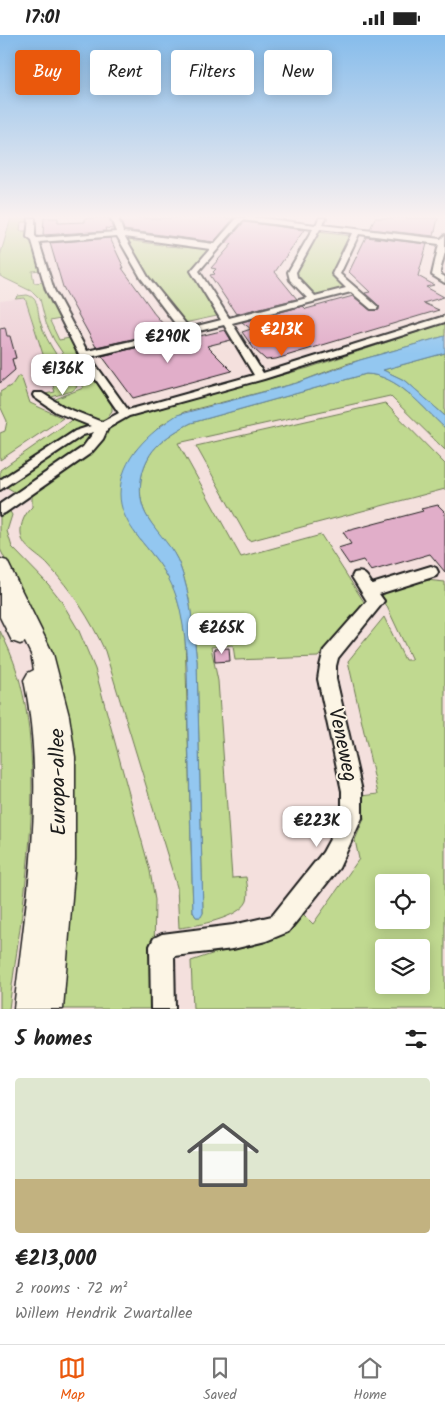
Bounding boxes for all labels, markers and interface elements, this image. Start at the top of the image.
text: 17:01 [25,3,60,33]
chip: Buy [15,50,80,95]
chip: Rent [90,50,161,95]
chip: Filters [171,50,254,95]
chip: New [264,50,332,95]
pin: €213K [247,315,317,357]
text: €213K [261,318,303,343]
pin: €290K [133,321,203,364]
text: €290K [145,325,191,350]
pin: €136K [28,353,98,396]
text: €136K [42,357,84,382]
pin: €265K [187,613,257,655]
text: €265K [199,616,245,641]
street label: Veneweg [318,705,366,785]
street label: Europa-allee [42,727,76,836]
pin: €223K [282,805,352,848]
text: €223K [293,809,341,834]
map controls [375,874,430,994]
button: locate [375,874,430,929]
button: layers [375,939,430,994]
text: 5 homes [15,1023,92,1056]
icon: filters [402,1025,430,1053]
icon: home [178,1110,268,1200]
text: €213,000 [15,1243,96,1276]
text: 2 rooms · 72 m² [15,1276,127,1301]
text: Willem Hendrik Zwartallee [15,1301,192,1326]
tab: Map [58,1354,86,1406]
tab: Saved [203,1354,237,1406]
tab: Home [353,1354,387,1406]

